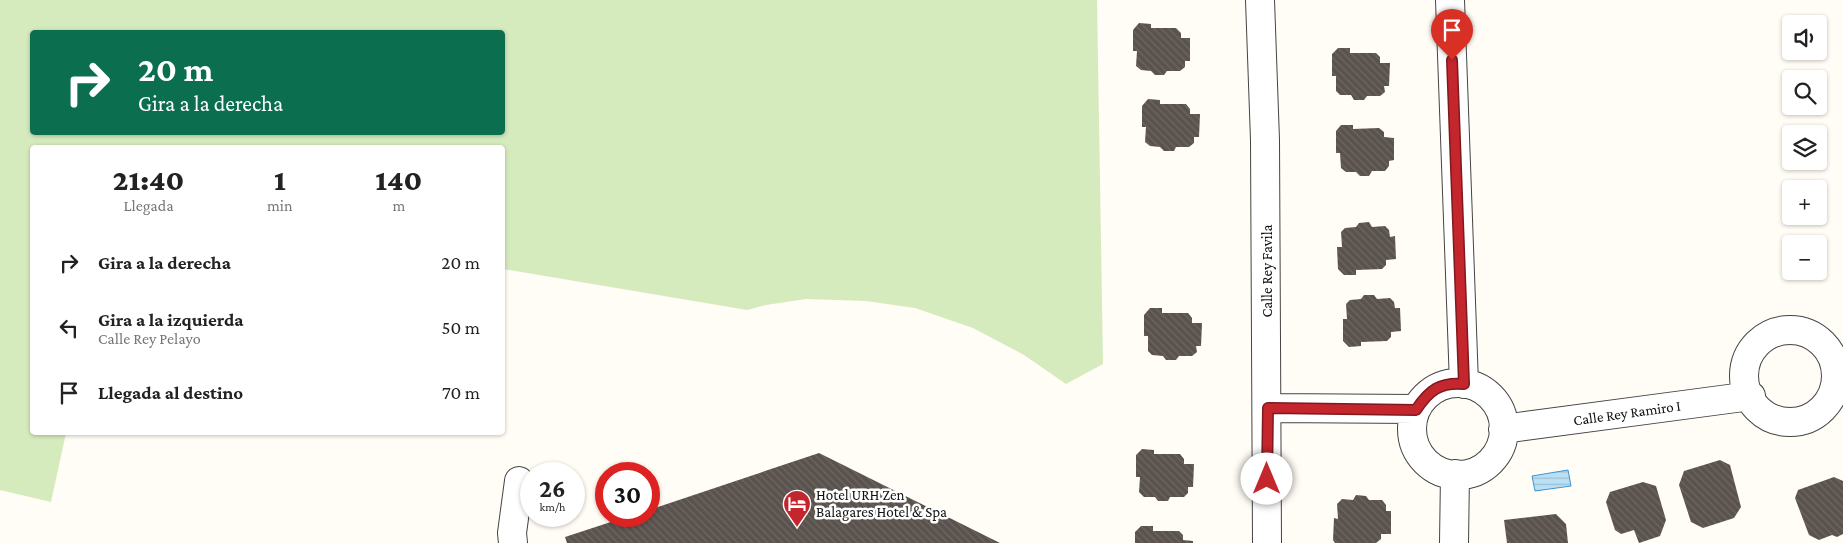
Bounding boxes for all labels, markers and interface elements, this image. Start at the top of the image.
pin [1431,9,1473,60]
map controls [1782,15,1827,280]
button: sound [1782,15,1827,60]
icon: arrive [1438,16,1466,44]
icon: right [55,50,120,115]
text: 20 m [138,50,213,89]
button: search [1782,70,1827,115]
text: Gira a la derecha [138,91,283,116]
button: layers [1782,125,1827,170]
text: 21:40 [113,163,184,196]
text: 1 [274,163,286,196]
text: 140 [375,163,422,196]
button: + [1782,180,1827,225]
text: Llegada [123,197,174,214]
text: min [267,197,293,214]
text: m [392,197,405,214]
street label: Calle Rey Favila [1259,224,1276,318]
button: − [1782,235,1827,280]
icon: right [55,249,83,277]
text: Gira a la derecha [98,252,231,273]
text: 20 m [441,252,480,273]
text: Gira a la izquierda [98,309,244,330]
icon: left [55,314,83,342]
text: 50 m [441,317,480,338]
text: Calle Rey Pelayo [98,330,201,347]
icon: arrive [55,379,83,407]
text: Llegada al destino [98,382,243,403]
text: 70 m [442,382,480,403]
street label: Calle Rey Ramiro I [1572,398,1682,429]
position arrow [1240,452,1292,504]
speed limit sign: 30 [595,462,660,527]
text: 26 [539,475,566,502]
place label: Hotel URH Zen Balagares Hotel & Spa [816,487,947,521]
hotel icon: Hotel URH Zen Balagares Hotel & Spa [782,489,812,528]
text: km/h [540,500,565,514]

